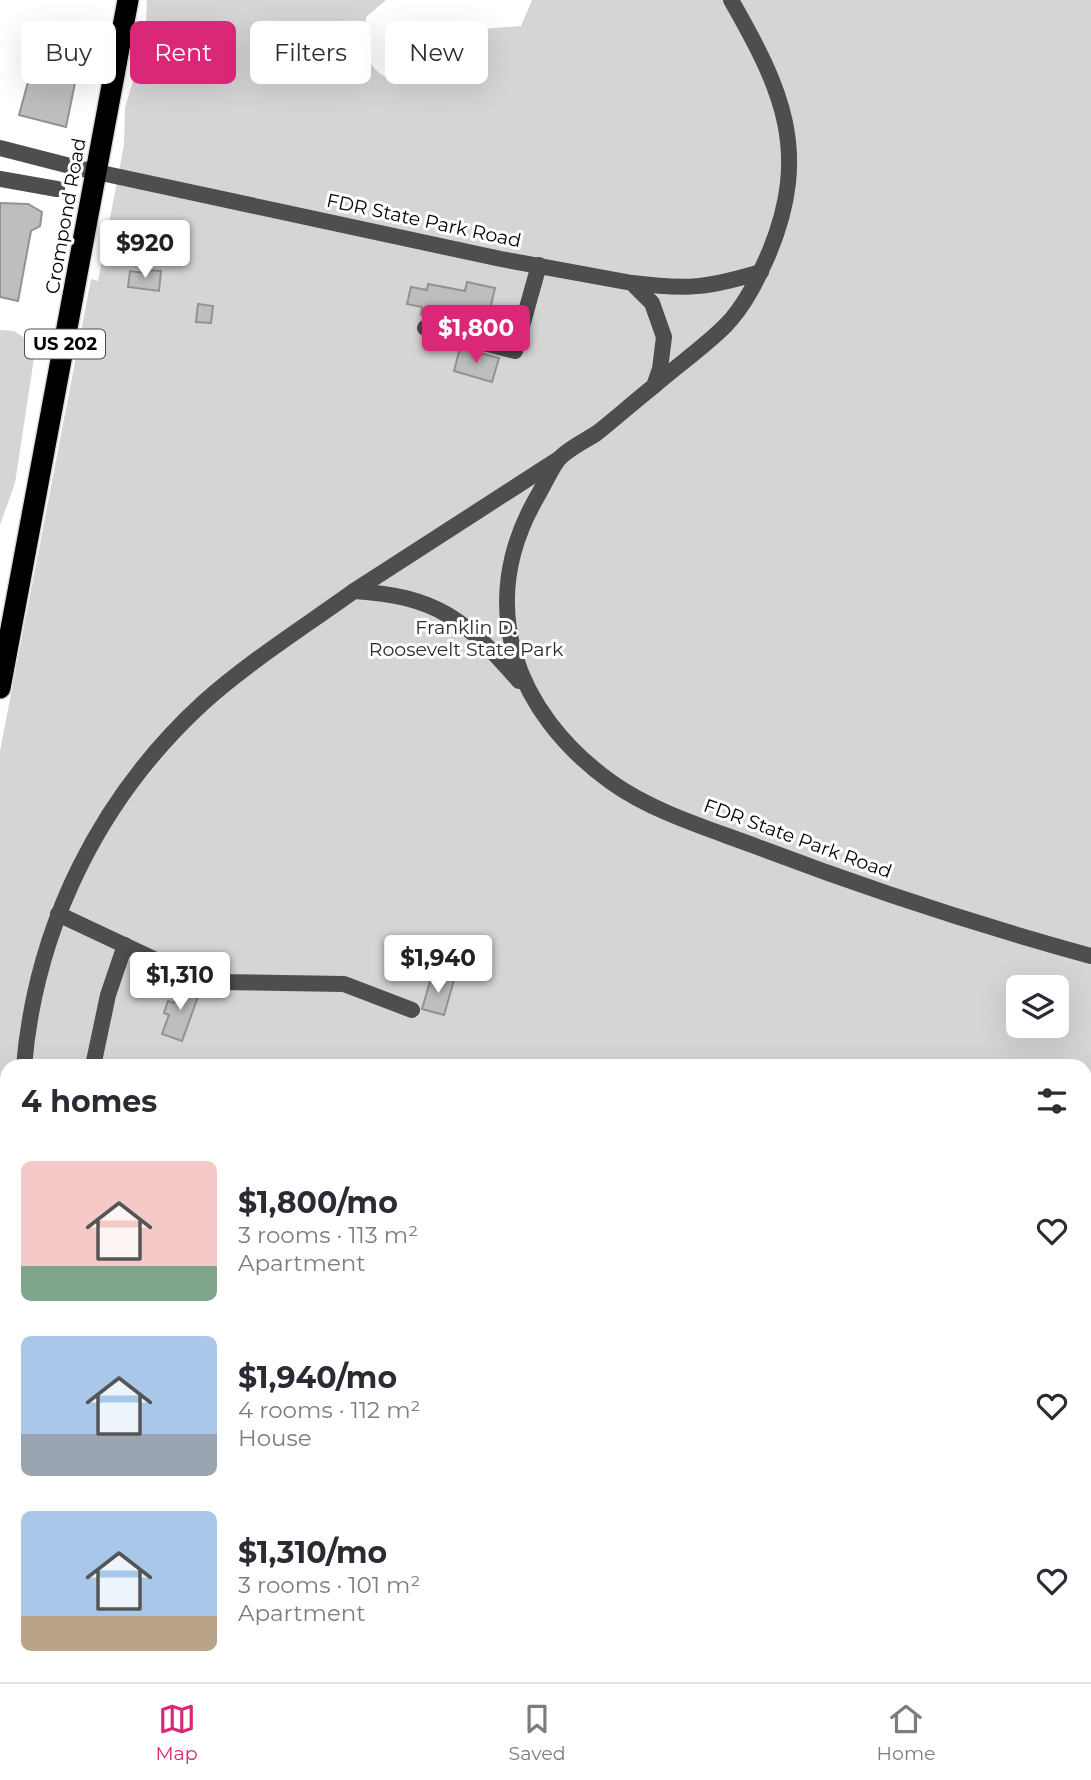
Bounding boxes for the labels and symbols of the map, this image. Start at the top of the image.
street label: Crompond Road [40,136,91,296]
street label: FDR State Park Road [324,189,523,252]
pin: $920 [104,220,186,280]
pin: $1,800 [419,306,533,365]
road number: US 202 [25,330,105,358]
park label: Franklin D. Roosevelt State Park [369,616,564,661]
street label: FDR State Park Road [701,794,895,883]
pin: $1,940 [381,936,495,995]
pin: $1,310 [123,953,237,1012]

